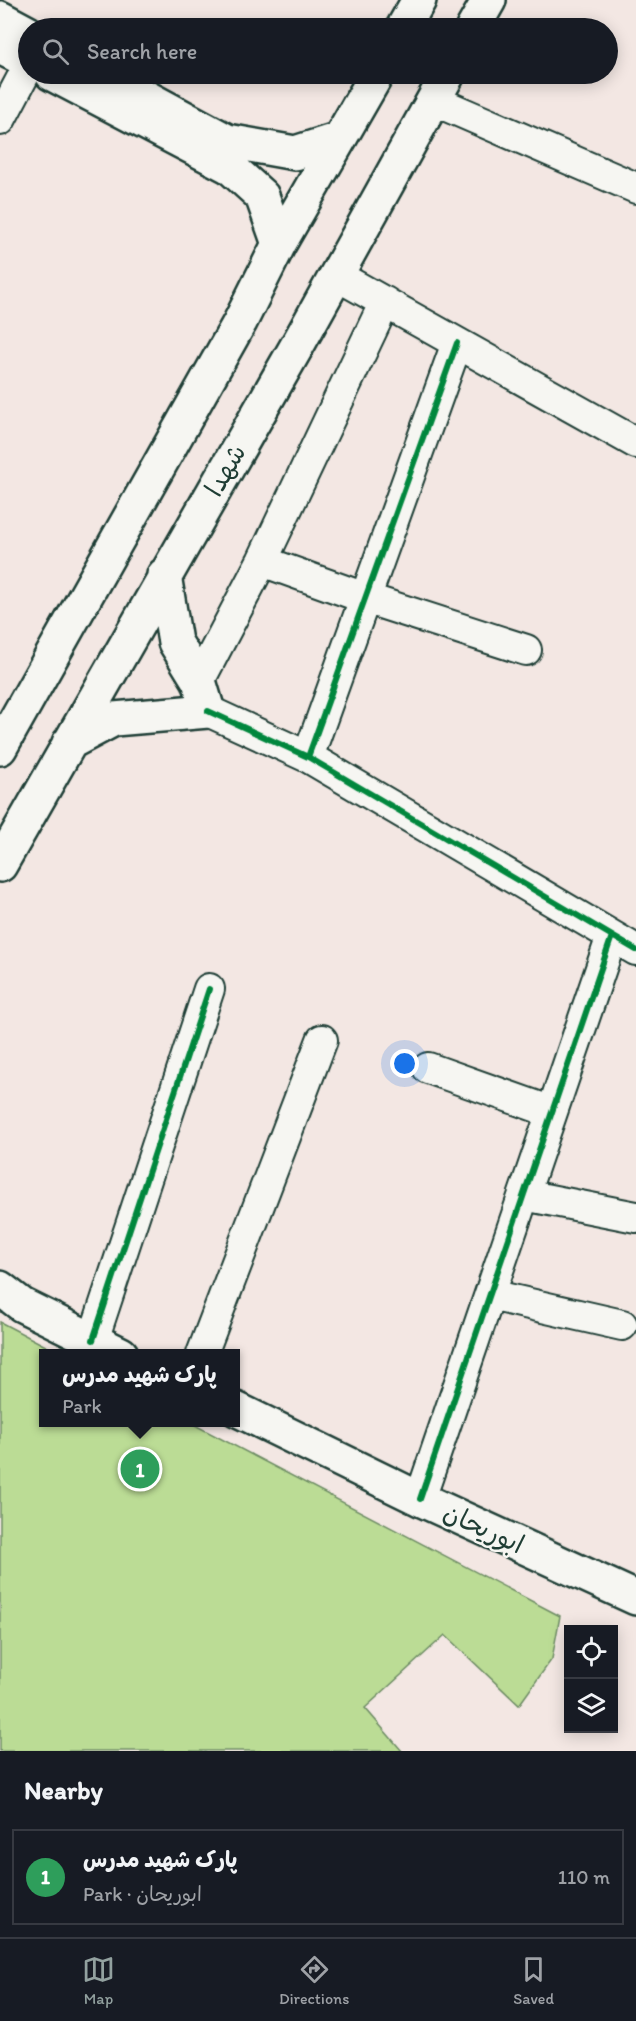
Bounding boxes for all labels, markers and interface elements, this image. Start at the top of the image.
search box [18,18,618,84]
icon: search [39,35,72,68]
text: Search here [87,38,197,65]
street label: شهدا [197,438,253,502]
your location [390,1049,419,1078]
popup [39,1349,240,1427]
text: پارک شهید مدرس [62,1361,217,1388]
text: Park [62,1394,102,1418]
pin: 1 [120,1446,160,1492]
street label: ابوریحان [439,1495,529,1561]
map controls [564,1625,618,1733]
button: locate [564,1625,618,1679]
button: layers [564,1679,618,1733]
text: Nearby [24,1774,103,1806]
text: پارک شهید مدرس [83,1846,237,1873]
text: 1 [41,1865,50,1889]
text: 110 m [558,1865,610,1889]
text: Park · ابوریحان [83,1882,202,1906]
tab: Map [82,1953,115,2008]
tab: Directions [279,1953,349,2008]
tab: Saved [513,1953,554,2008]

